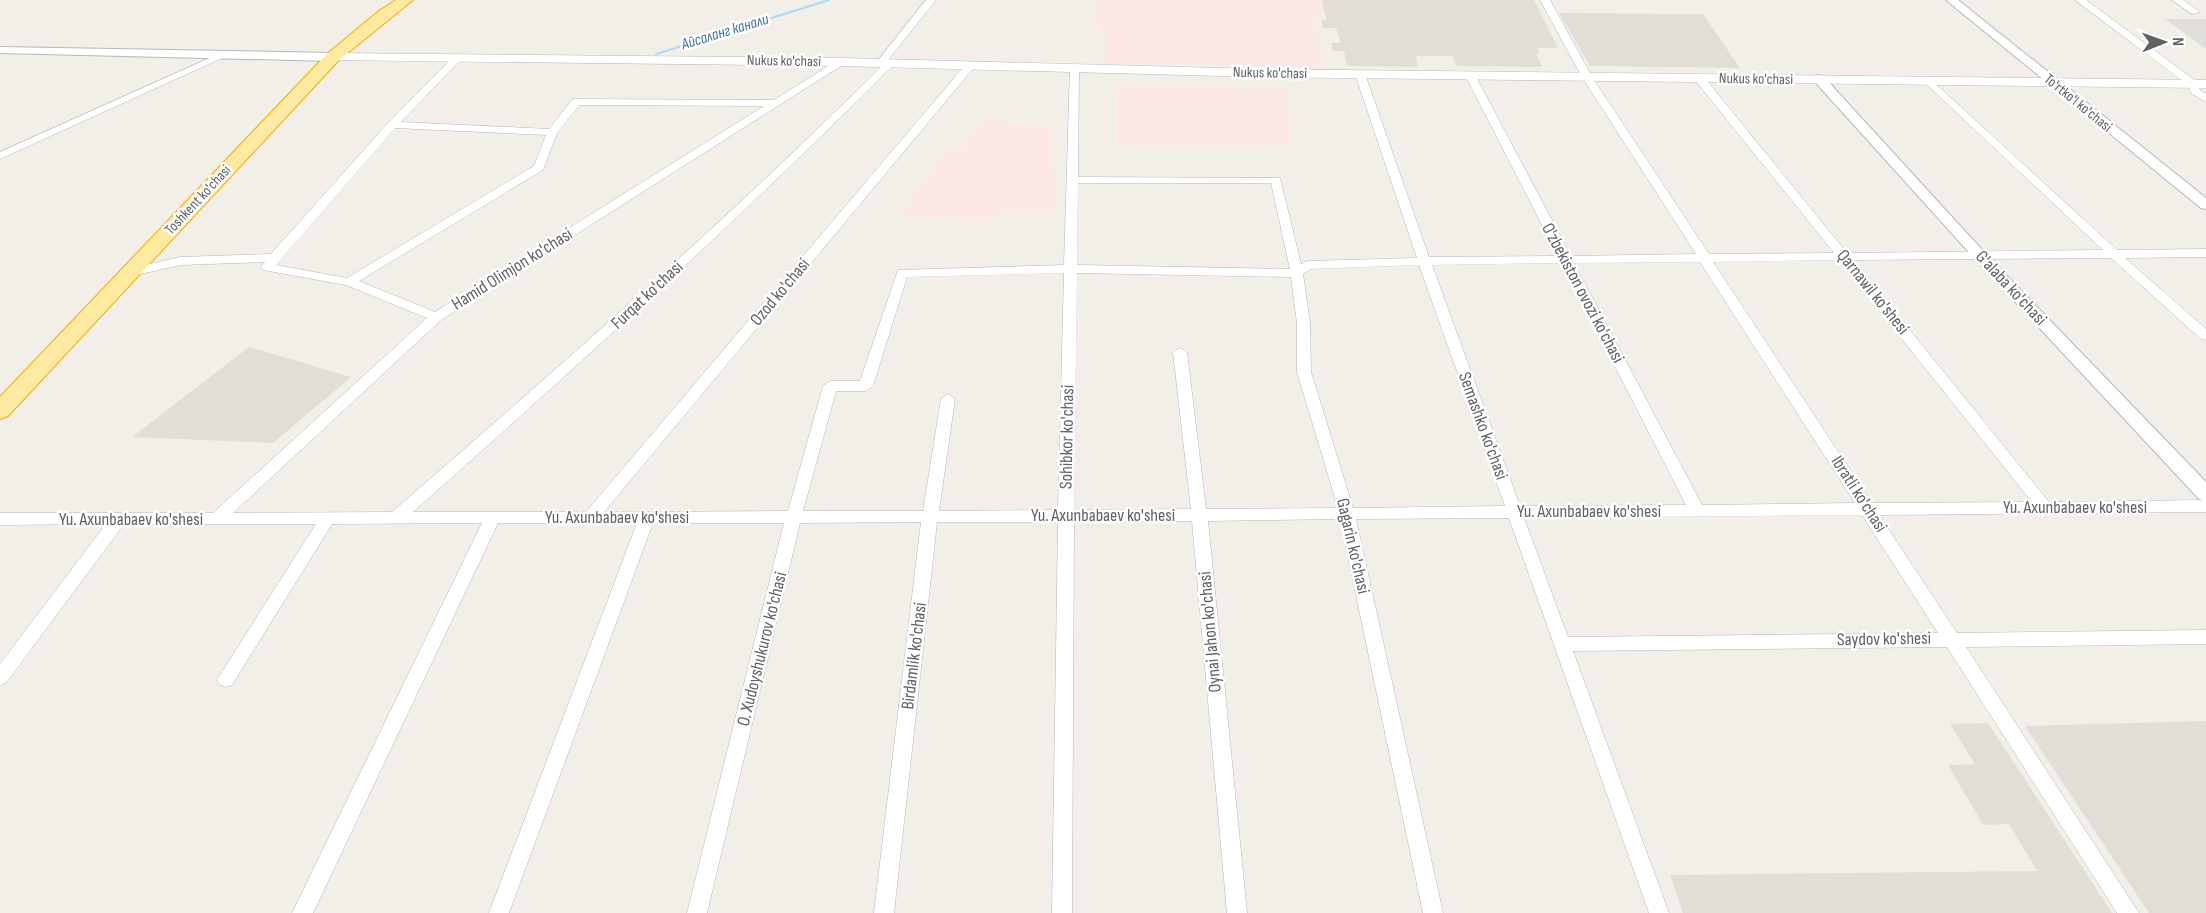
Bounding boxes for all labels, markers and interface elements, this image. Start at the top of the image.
water label: Айсаланг канали [678,10,771,55]
north arrow [2134,12,2194,72]
text: N [2168,37,2187,46]
street label: Nukus ko'chasi [747,51,821,71]
street label: Nukus ko'chasi [1233,63,1307,83]
street label: Nukus ko'chasi [1719,69,1793,89]
street label: To'rtko'l ko'chasi [2040,70,2116,136]
street label: Toshkent ko'chasi [161,161,235,239]
street label: O'zbekiston ovozi ko'chasi [1537,219,1629,367]
street label: Hamid Olimjon ko'chasi [448,223,576,315]
street label: Qarnawil ko'shesi [1832,245,1914,339]
street label: G'alaba ko'chasi [1971,246,2051,330]
street label: Ozod ko'chasi [746,254,814,330]
street label: Furqat ko'chasi [607,256,687,334]
street label: Semashko ko'chasi [1454,369,1512,483]
street label: Sohibkor ko'chasi [1056,385,1078,489]
street label: Ibratli ko'chasi [1827,452,1891,536]
street label: Gagarin ko'chasi [1332,496,1374,596]
street label: Yu. Axunbabaev ko'shesi [2003,497,2147,518]
street label: Yu. Axunbabaev ko'shesi [1517,501,1661,522]
street label: Yu. Axunbabaev ko'shesi [1031,505,1175,526]
street label: Yu. Axunbabaev ko'shesi [545,507,689,528]
street label: Yu. Axunbabaev ko'shesi [59,509,203,530]
street label: O. Xudoyshukurov ko'chasi [733,570,791,728]
street label: Oynai Jahon ko'chasi [1194,571,1226,693]
street label: Birdamlik ko'chasi [897,601,931,711]
street label: Saydov ko'shesi [1837,628,1931,650]

